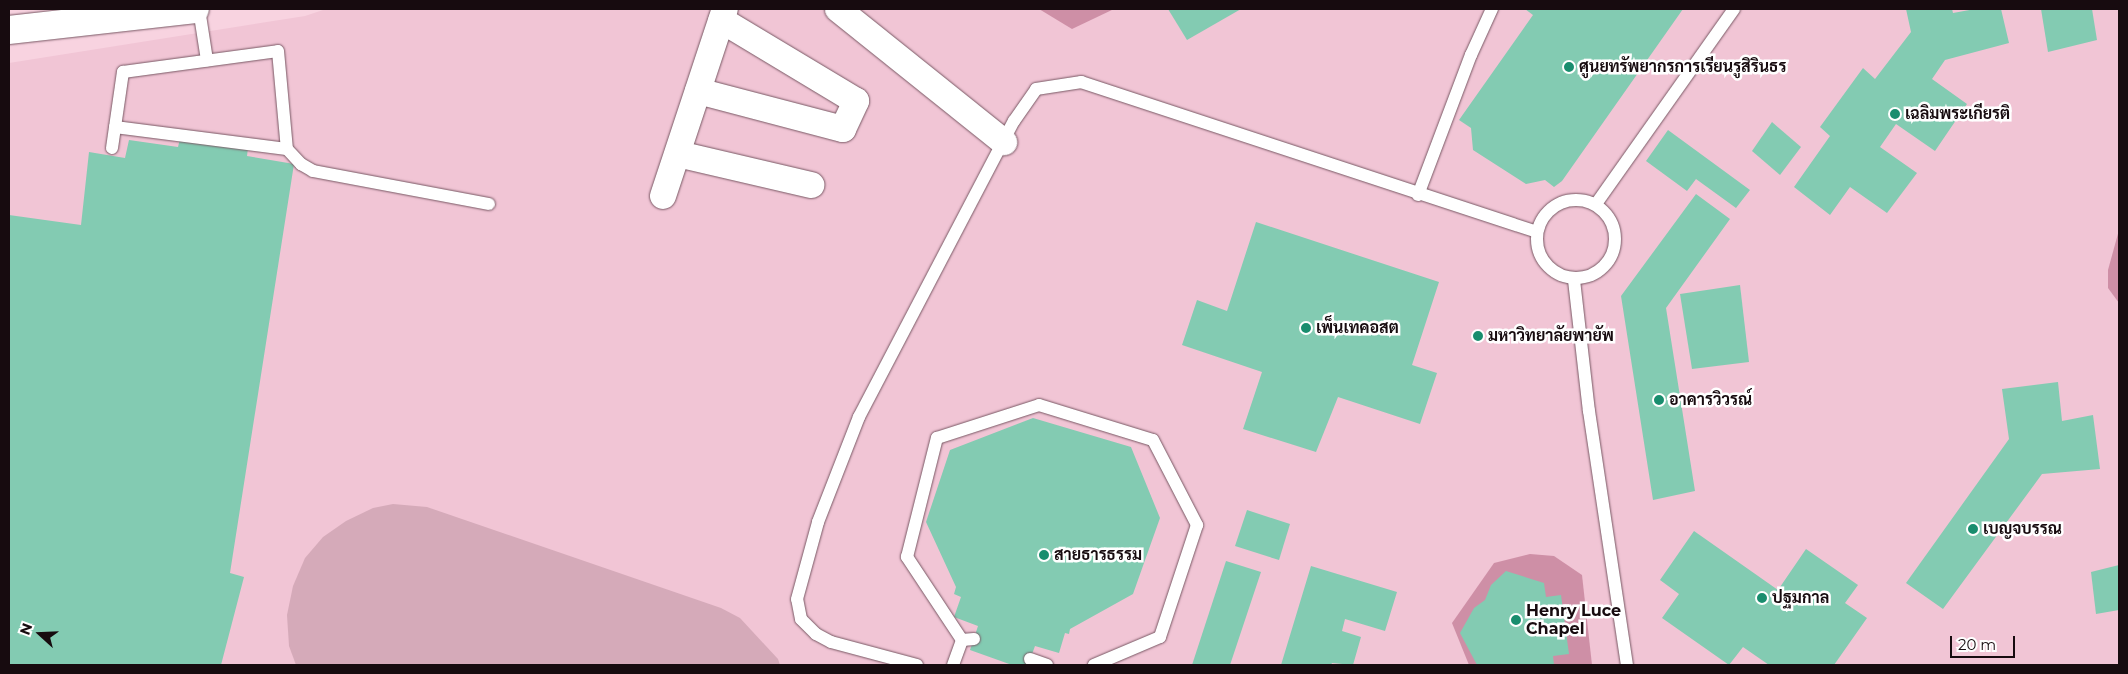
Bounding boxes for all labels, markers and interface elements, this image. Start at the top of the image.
place label: ศูนยทรัพยากรการเรียนรูสิรินธร [1579,57,1786,77]
marker: ศูนยทรัพยากรการเรียนรูสิรินธร [1563,61,1575,73]
place label: เฉลิมพระเกียรติ [1905,104,2010,124]
marker: เฉลิมพระเกียรติ [1889,108,1901,120]
place label: เพ็นเทคอสต [1316,318,1399,338]
marker: เพ็นเทคอสต [1300,322,1312,334]
place label: มหาวิทยาลัยพายัพ [1488,326,1614,346]
marker: มหาวิทยาลัยพายัพ [1472,330,1484,342]
place label: อาคารวิวรณ์ [1669,390,1752,410]
marker: อาคารวิวรณ์ [1653,394,1665,406]
place label: เบญจบรรณ [1983,519,2062,539]
marker: เบญจบรรณ [1967,523,1979,535]
place label: สายธารธรรม [1054,545,1142,565]
marker: สายธารธรรม [1038,549,1050,561]
place label: ปฐมกาล [1772,588,1829,608]
marker: ปฐมกาล [1756,592,1768,604]
place label: Henry Luce Chapel [1526,601,1621,639]
north arrow [15,609,65,659]
marker: Henry Luce Chapel [1510,614,1522,626]
text: N [16,620,36,637]
scale bar [1953,626,2018,658]
text: 20 m [1958,635,1996,654]

